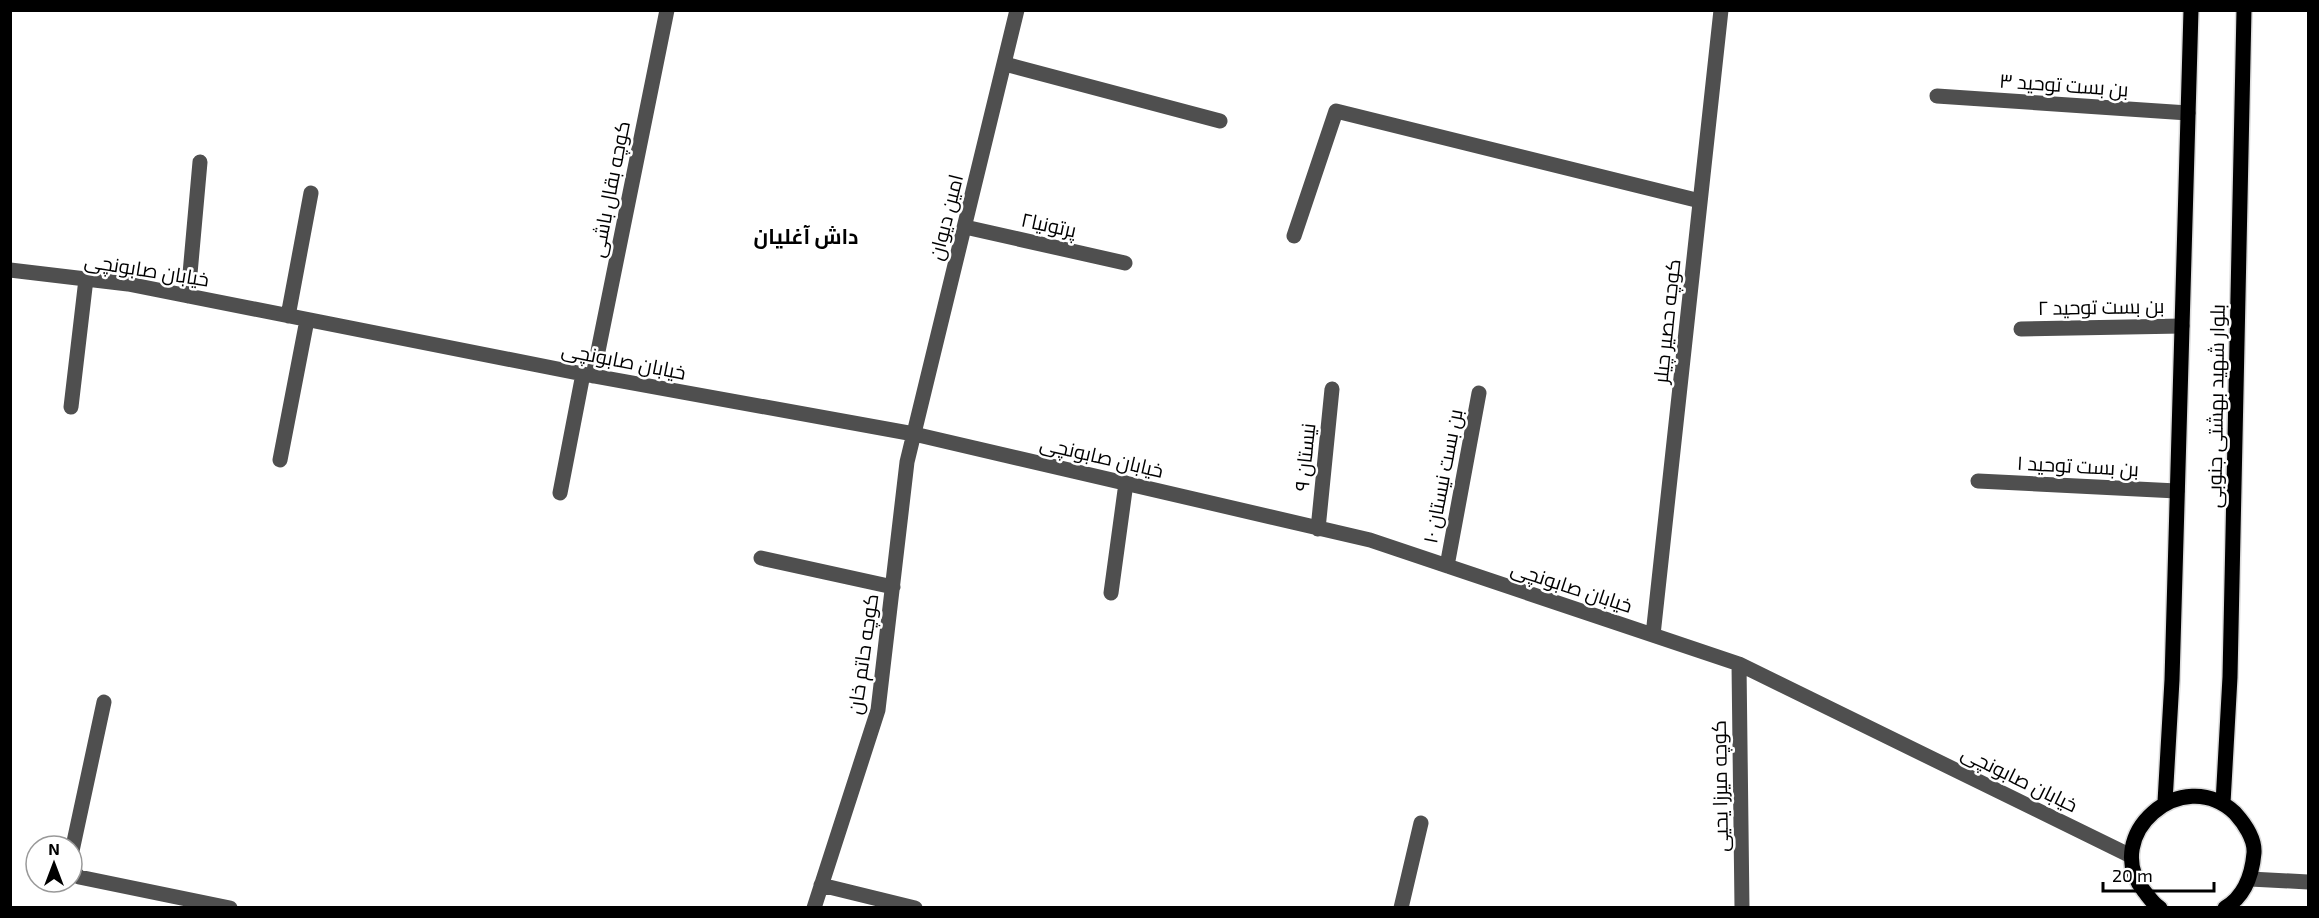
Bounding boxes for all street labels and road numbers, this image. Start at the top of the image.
street label: ۳ بن بست توحید [1998,68,2130,102]
street label: کوچه بقال باشی [584,119,636,260]
street label: امین دیوان [923,171,969,263]
street label: پرتونیا۲ [1019,206,1079,244]
street label: خیابان صابونچی [82,247,211,293]
street label: کوچه حصیر چیلر [1647,258,1686,386]
street label: ۲ بن بست توحید [2037,293,2165,321]
street label: بلوار شهید بهشتی جنوبی [2201,304,2231,508]
street label: خیابان صابونچی [559,336,688,386]
street label: بن بست نیستان ۱۰ [1417,407,1469,546]
street label: نیستان ۹ [1288,422,1321,492]
street label: خیابان صابونچی [1037,430,1166,484]
street label: بن بست توحید ۱ [2016,450,2140,482]
street label: خیابان صابونچی [1508,555,1636,619]
street label: کوچه حاتم خان [842,592,885,716]
street label: کوچه میرزا یحیی [1706,720,1734,852]
street label: خیابان صابونچی [1957,740,2082,818]

